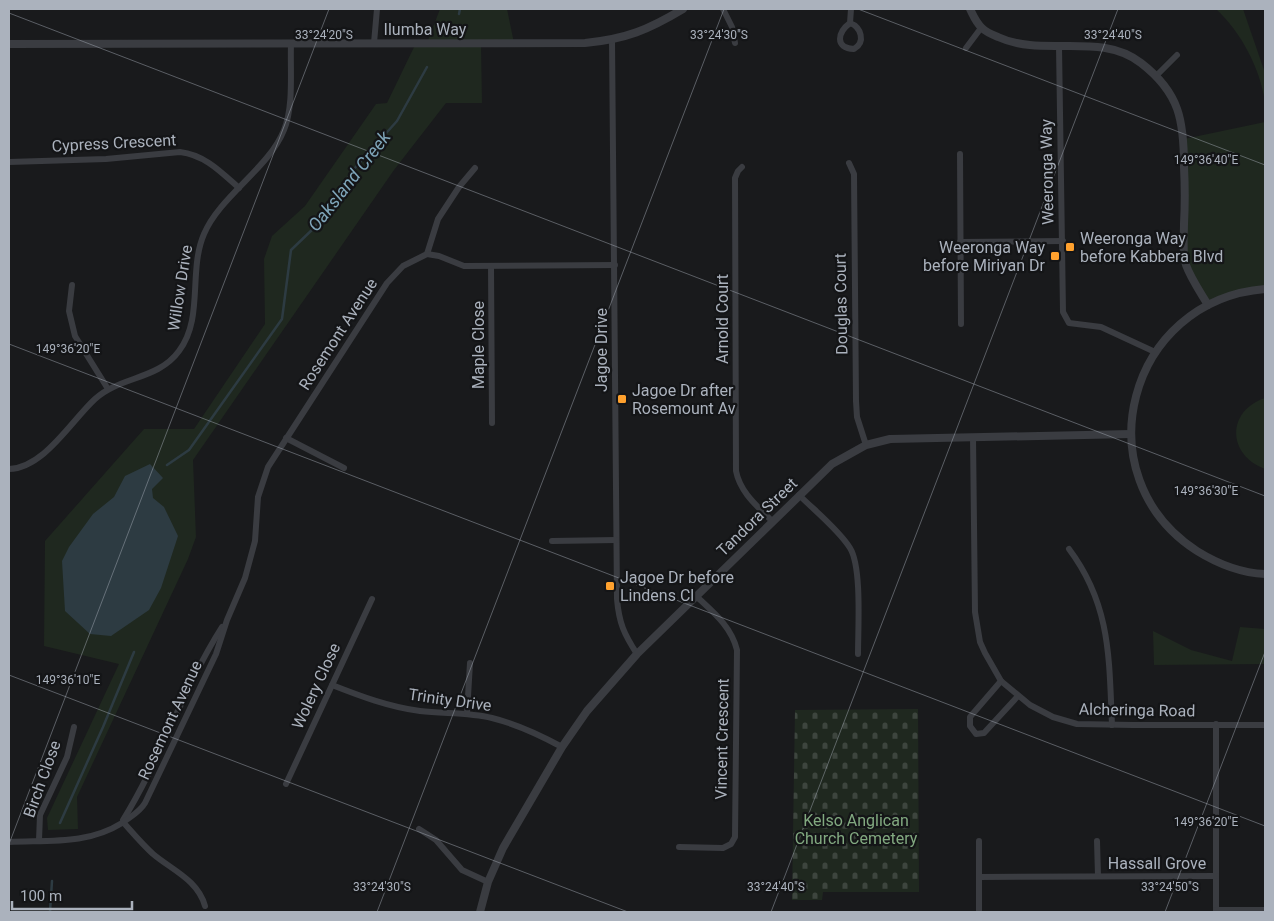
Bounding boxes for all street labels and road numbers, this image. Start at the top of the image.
street label: Ilumba Way [384,20,467,39]
street label: Weeronga Way [1037,118,1057,225]
street label: Cypress Crescent [51,130,177,156]
street label: Willow Drive [164,244,196,332]
street label: Douglas Court [831,253,851,355]
street label: Arnold Court [713,274,732,364]
street label: Rosemont Avenue [295,275,381,393]
street label: Maple Close [469,301,488,389]
street label: Jagoe Drive [592,308,611,392]
street label: Tandora Street [713,474,801,560]
street label: Wolery Close [288,640,344,732]
street label: Rosemont Avenue [134,657,206,783]
street label: Vincent Crescent [711,678,733,800]
street label: Trinity Drive [407,685,493,715]
street label: Alcheringa Road [1079,699,1195,721]
street label: Birch Close [19,738,65,820]
street label: Hassall Grove [1108,854,1206,873]

